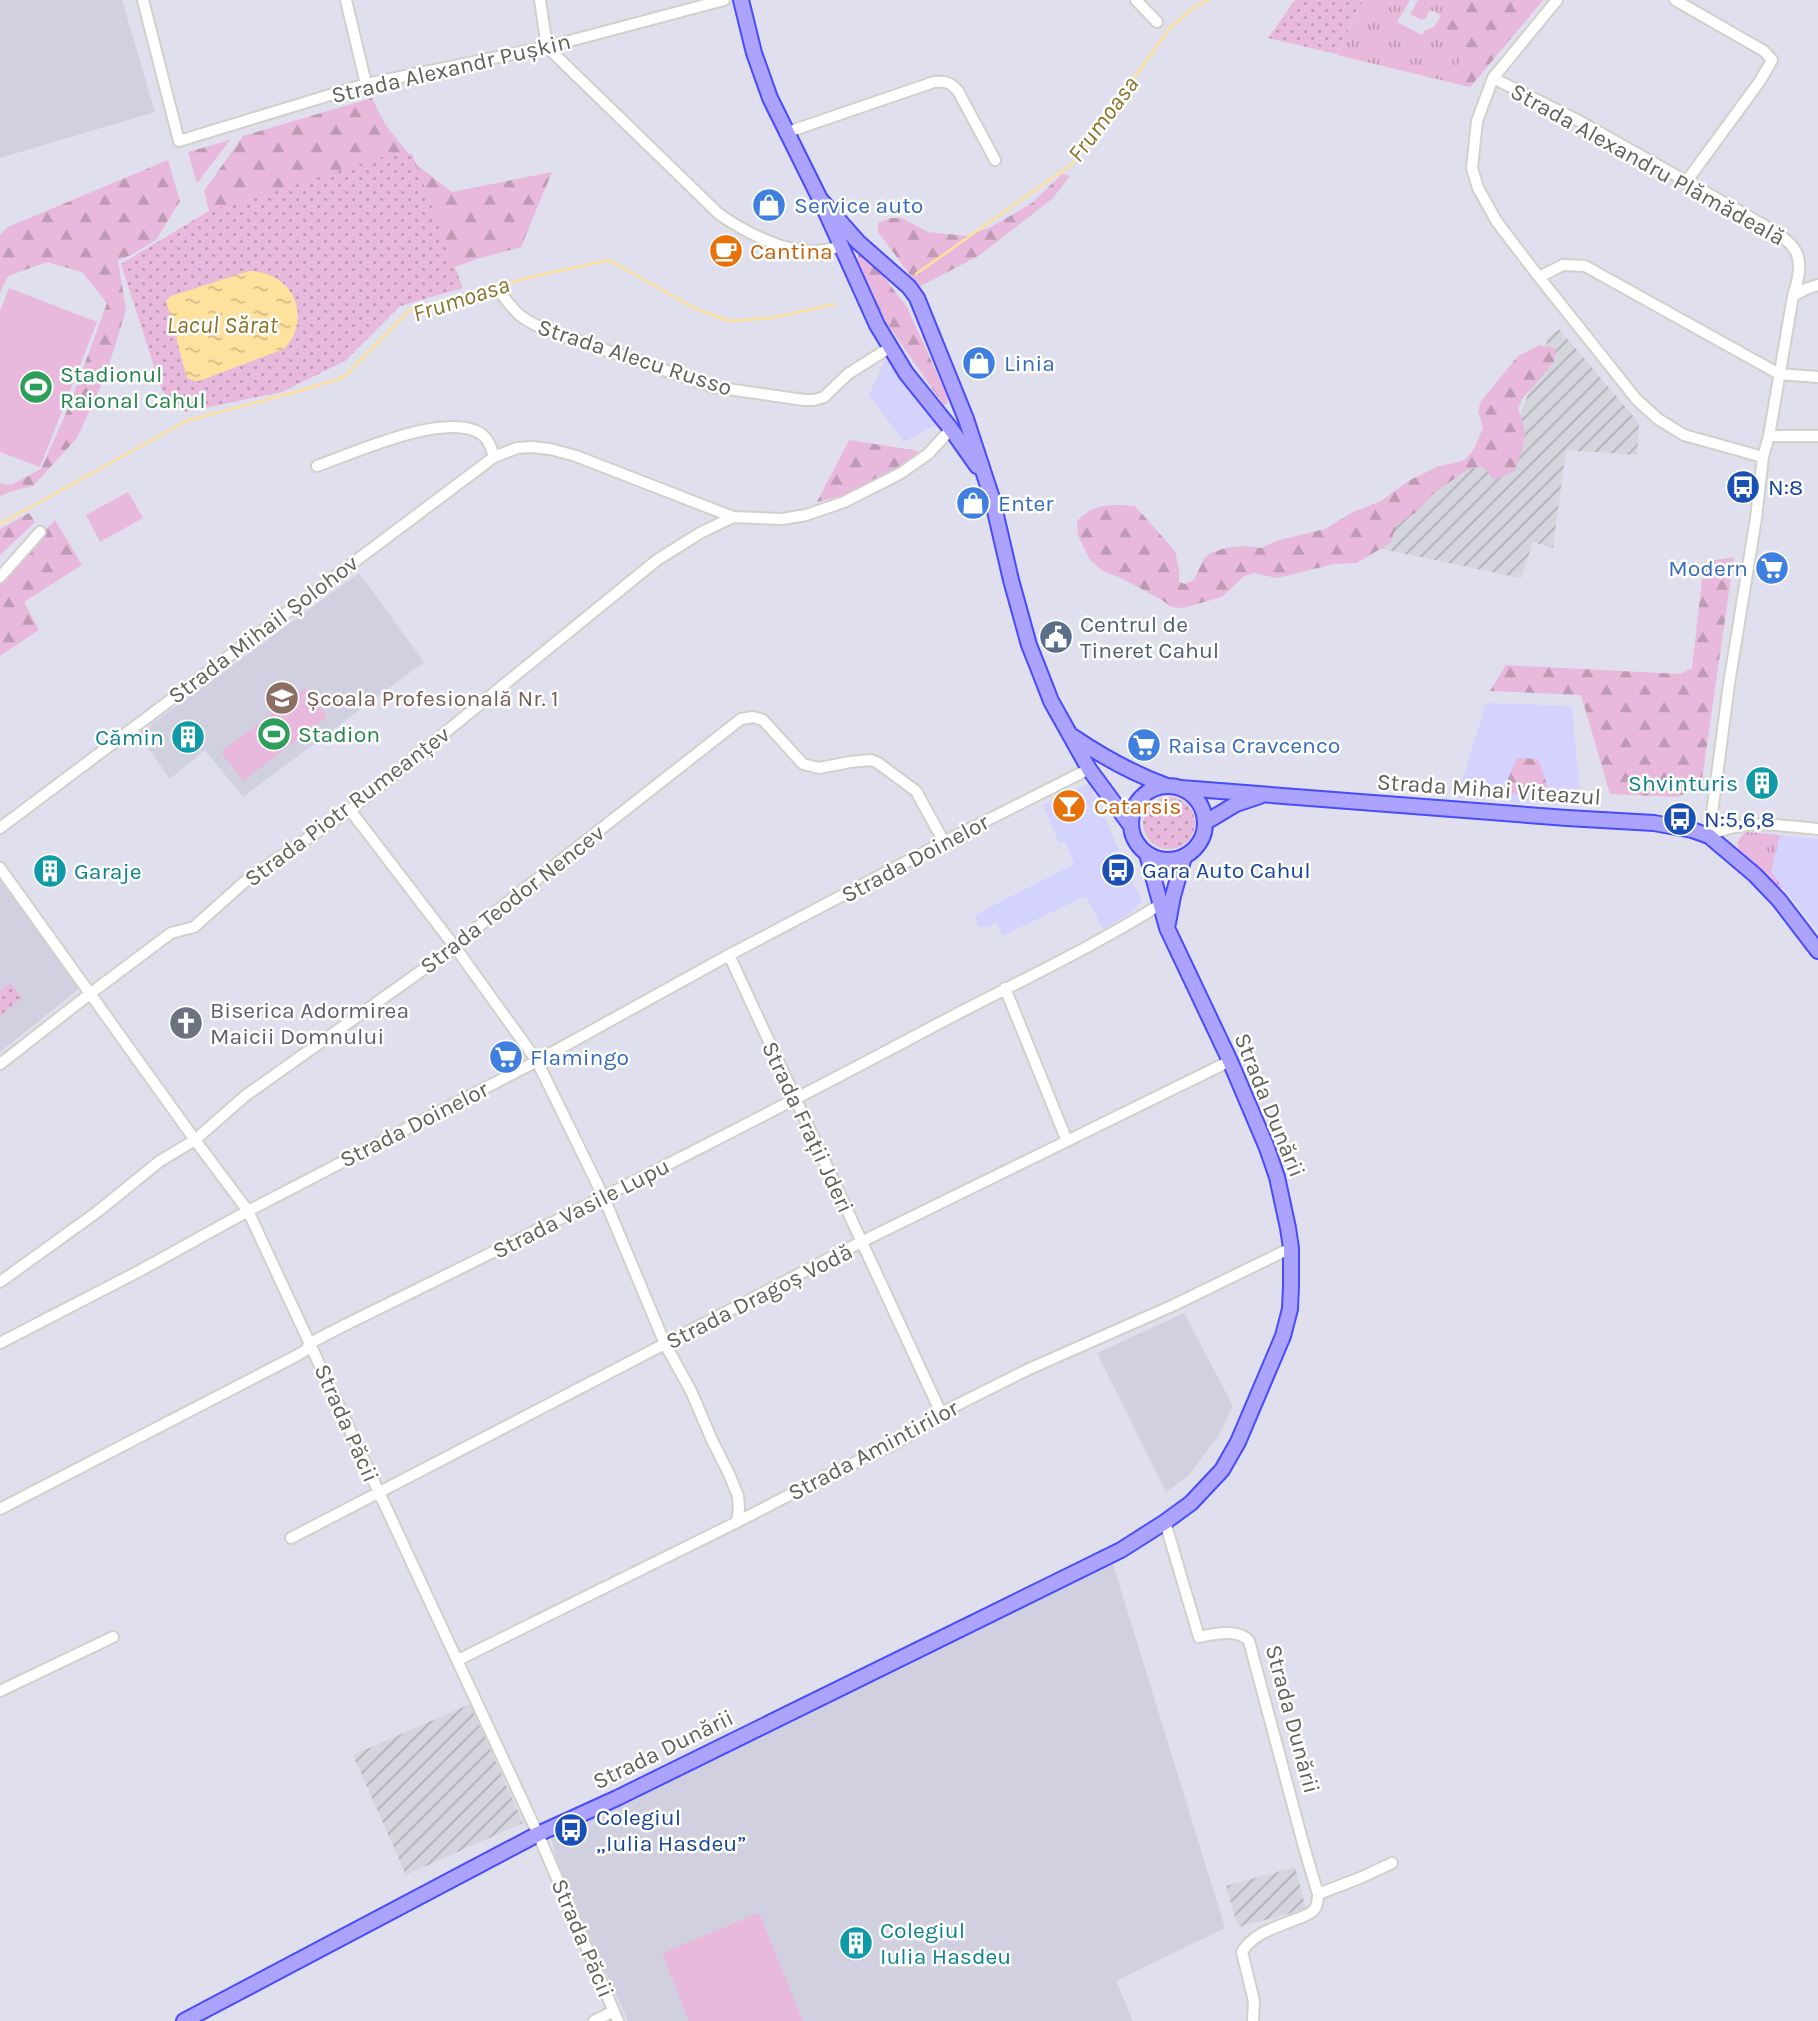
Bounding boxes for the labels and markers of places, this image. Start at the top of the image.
shop icon: Service auto [750,186,788,224]
place label: Service auto [794,192,923,219]
cafe icon: Cantina [707,232,745,270]
place label: Cantina [750,238,833,265]
shop icon: Linia [960,344,998,382]
place label: Linia [1004,350,1055,377]
place label: Stadionul Raional Cahul [60,361,206,414]
sports icon: Stadionul Raional Cahul [17,368,55,406]
bus stop icon: N:8 [1724,468,1762,506]
place label: N:8 [1768,474,1803,501]
shop icon: Enter [954,484,992,522]
place label: Enter [998,490,1054,517]
supermarket icon: Modern [1753,549,1791,587]
place label: Modern [1668,555,1748,582]
place label: Centrul de Tineret Cahul [1080,611,1219,664]
public building icon: Centrul de Tineret Cahul [1037,618,1075,656]
school or university icon: Școala Profesională Nr. 1 [263,679,301,717]
place label: Școala Profesională Nr. 1 [306,685,559,712]
sports icon: Stadion [255,715,293,753]
building icon: Cămin [169,718,207,756]
place label: Stadion [298,721,380,748]
place label: Cămin [95,724,164,751]
supermarket icon: Raisa Cravcenco [1125,726,1163,764]
place label: Raisa Cravcenco [1168,732,1340,759]
building icon: Shvinturis [1743,764,1781,802]
place label: Shvinturis [1628,770,1738,797]
bar icon: Catarsis [1050,787,1088,825]
place label: Catarsis [1094,793,1181,820]
bus stop icon: N:5,6,8 [1661,800,1699,838]
place label: N:5,6,8 [1704,806,1775,833]
bus stop icon: Gara Auto Cahul [1099,851,1137,889]
building icon: Garaje [31,852,69,890]
place label: Gara Auto Cahul [1142,857,1311,884]
place label: Garaje [74,858,141,885]
place label: Biserica Adormirea Maicii Domnului [210,997,409,1050]
church icon: Biserica Adormirea Maicii Domnului [167,1004,205,1042]
supermarket icon: Flamingo [487,1038,525,1076]
place label: Flamingo [530,1044,629,1071]
place label: Colegiul „Iulia Hasdeu” [596,1804,746,1857]
bus stop icon: Colegiul „Iulia Hasdeu” [552,1811,590,1849]
place label: Colegiul Iulia Hasdeu [880,1917,1011,1970]
building icon: Colegiul Iulia Hasdeu [837,1924,875,1962]

